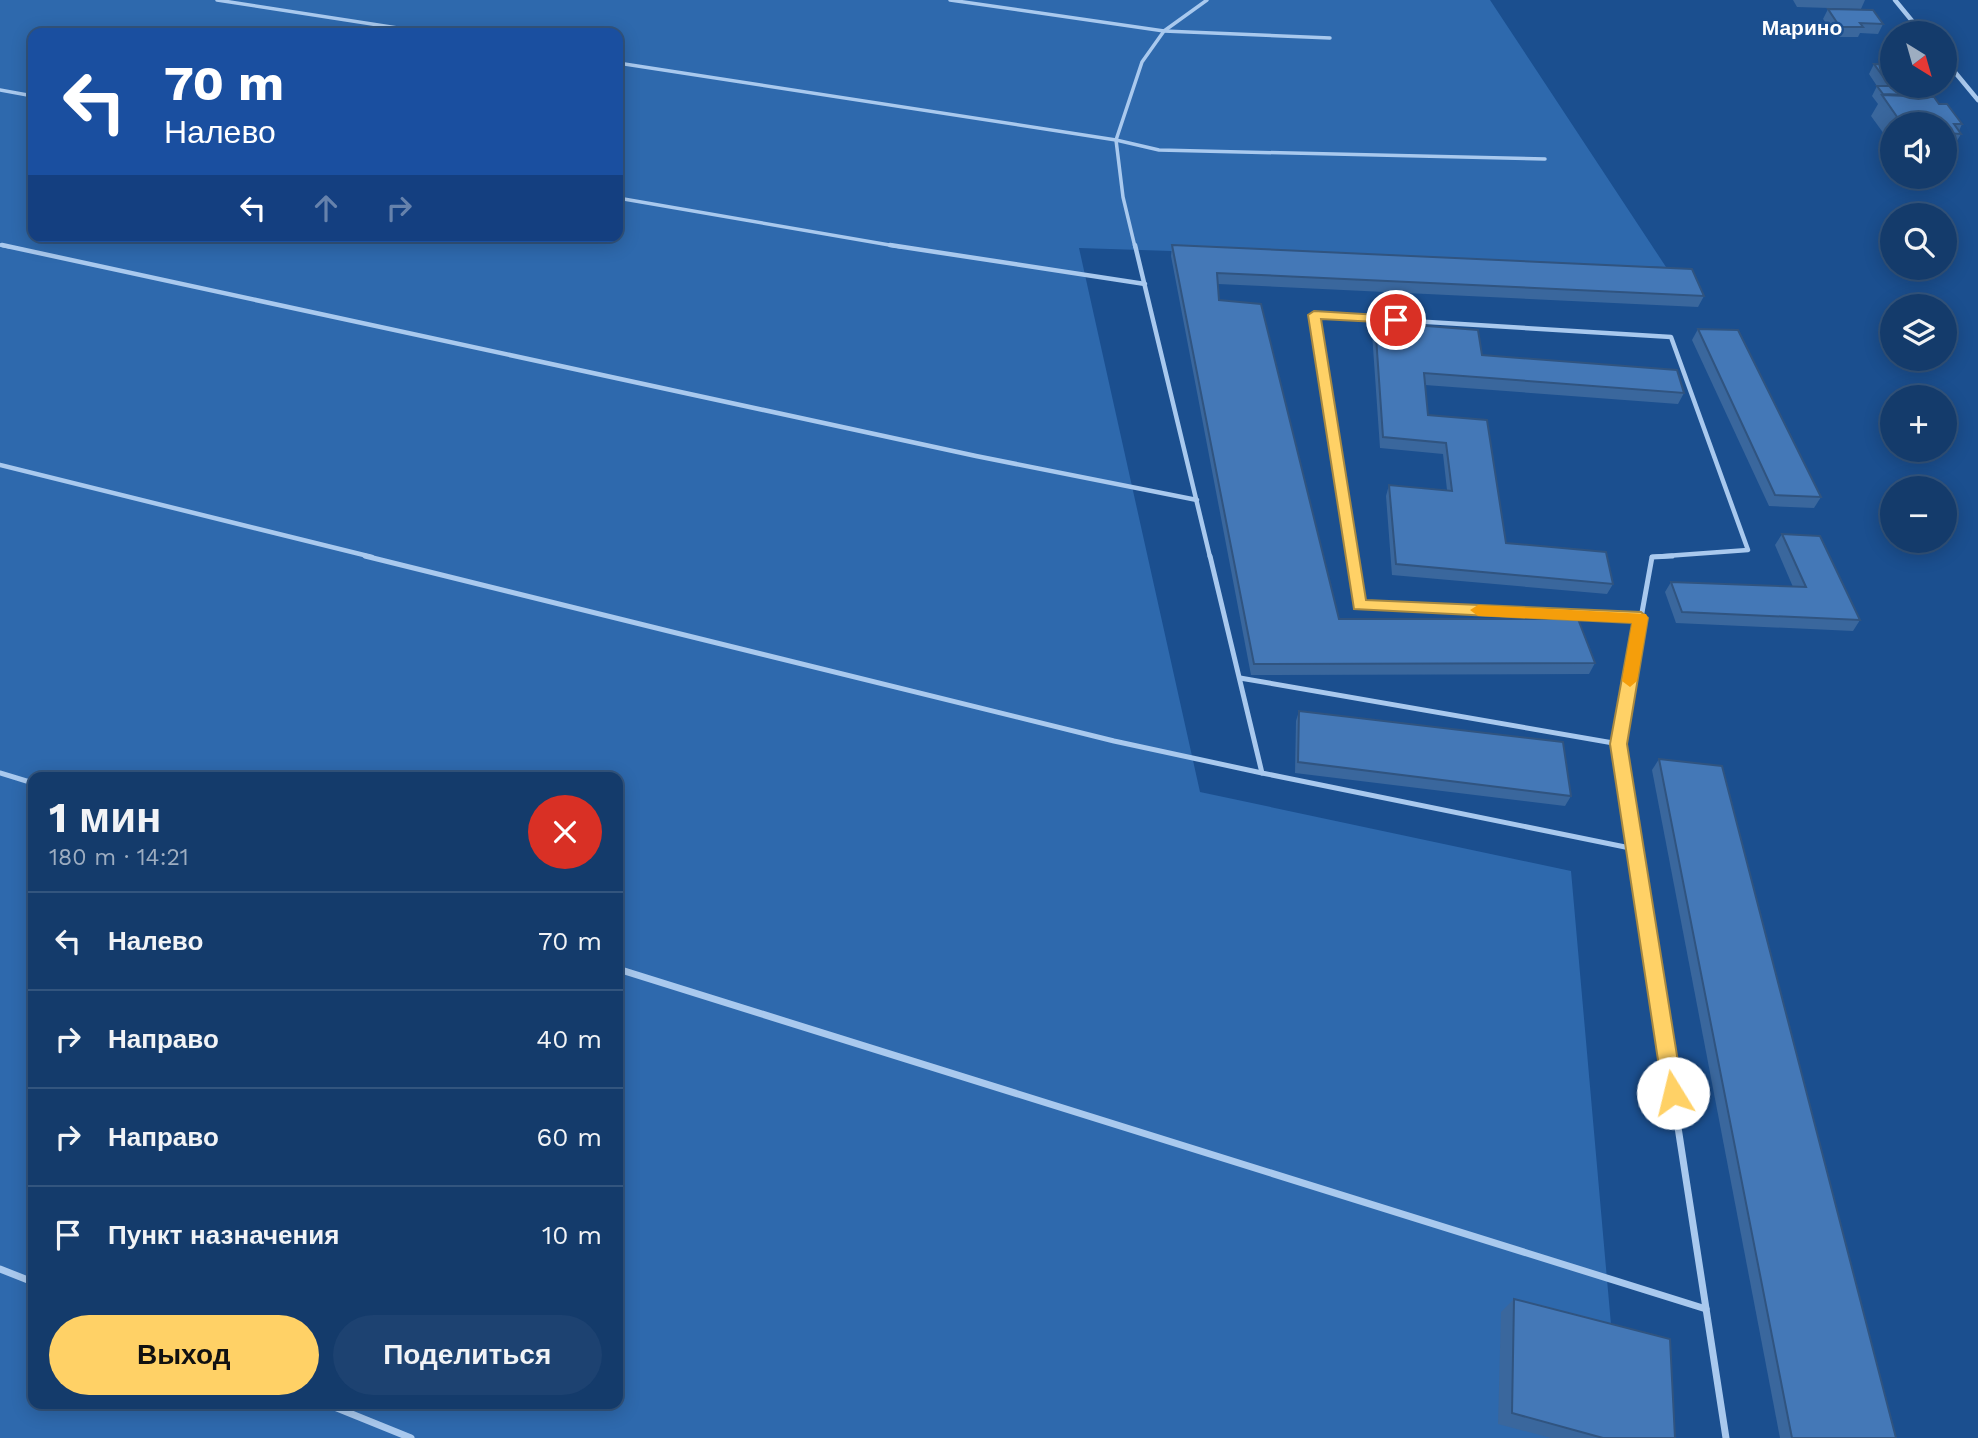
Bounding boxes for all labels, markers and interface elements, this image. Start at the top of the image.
district label: Марино [1762,15,1842,40]
north arrow [1880,21,1956,98]
map controls [1880,21,1957,553]
text: 70 m [164,54,284,112]
icon: left [49,56,140,147]
button: sound [1880,112,1957,189]
text: Налево [164,113,276,151]
icon: left [234,189,272,227]
icon: ahead [307,189,345,227]
icon: right [380,189,418,227]
button: search [1880,203,1957,280]
pin [1366,290,1426,350]
button: layers [1880,294,1957,371]
icon: arrive [1377,301,1415,339]
button: + [1880,385,1957,462]
button: − [1880,476,1957,553]
text: 1 мин [49,793,161,842]
button: close [528,795,602,869]
text: 180 m · 14:21 [49,844,189,871]
icon: left [49,922,87,960]
text: Налево [108,926,203,956]
text: 70 m [538,926,602,956]
icon: right [49,1020,87,1058]
text: Направо [108,1024,219,1054]
text: 40 m [536,1024,602,1054]
position arrow [1636,1056,1710,1130]
icon: right [49,1118,87,1156]
text: Направо [108,1122,219,1152]
text: 60 m [536,1122,602,1152]
icon: arrive [49,1216,87,1254]
text: Пункт назначения [108,1220,339,1250]
text: 10 m [542,1220,602,1250]
button: Выход [49,1315,319,1395]
button: Поделиться [333,1315,602,1395]

